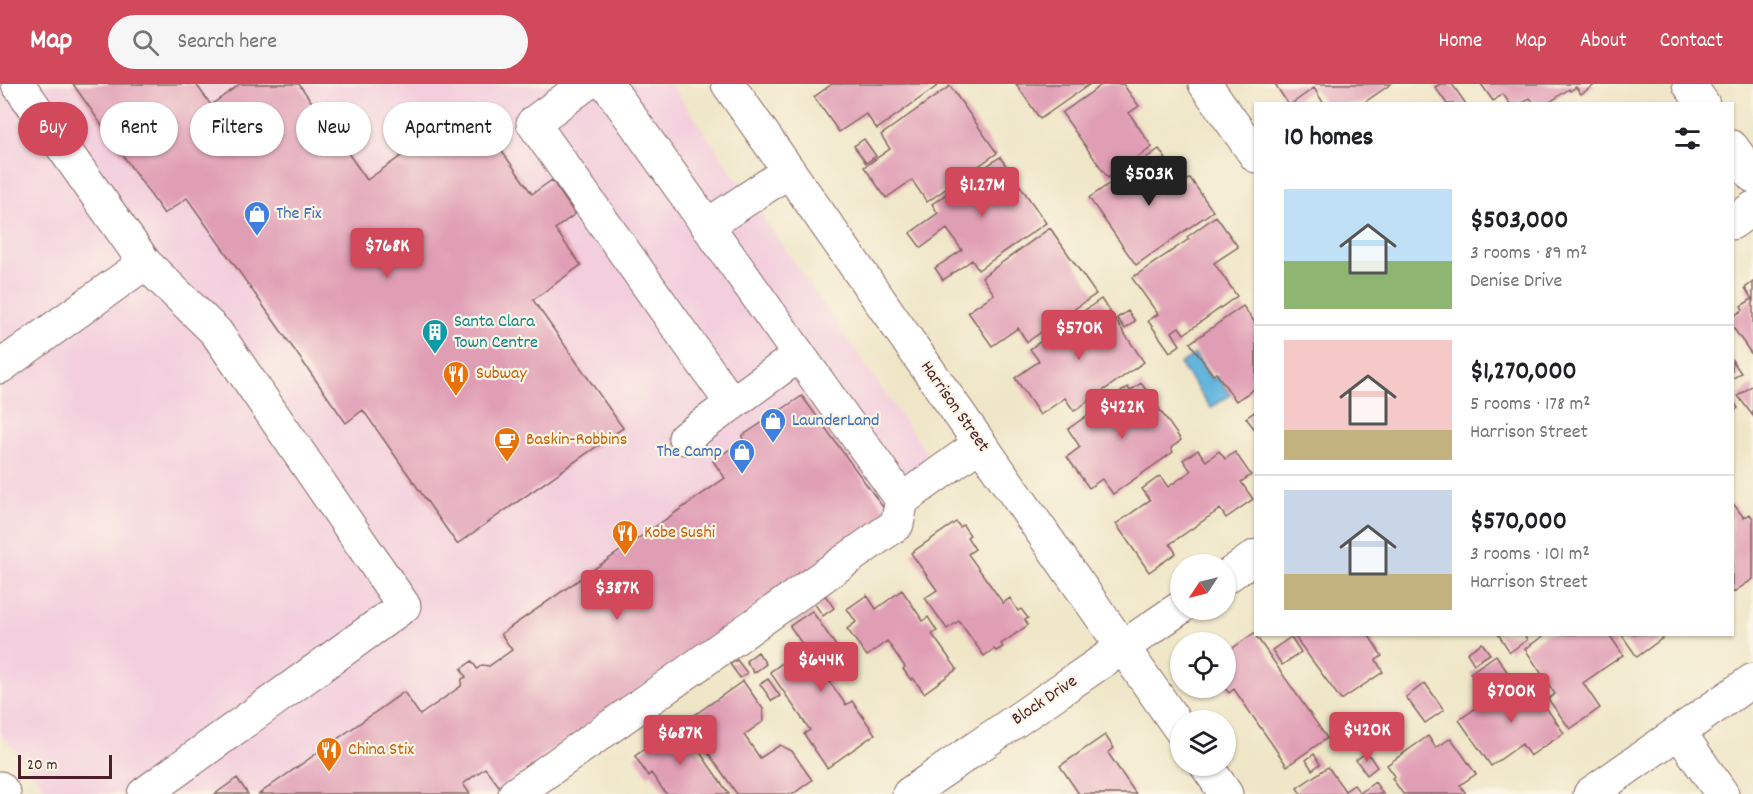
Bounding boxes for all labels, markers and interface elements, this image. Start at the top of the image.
search box [108,15,528,69]
text: Map [30,22,72,62]
icon: search [129,26,162,59]
text: Search here [177,27,277,58]
text: Home [1438,27,1482,57]
text: Map [1515,27,1547,57]
text: About [1580,27,1627,57]
text: Contact [1660,27,1723,57]
chip: Buy [18,102,88,156]
chip: Rent [100,102,178,156]
chip: Filters [190,102,284,156]
chip: New [296,102,371,156]
chip: Apartment [383,102,513,156]
text: 10 homes [1284,120,1374,157]
icon: filters [1671,122,1704,155]
pin: $503K [1107,156,1191,207]
text: $503K [1125,161,1173,189]
pin: $1.27M [933,167,1031,218]
text: $1.27M [959,172,1005,200]
shop icon: The Fix [242,199,272,237]
place label: The Fix [276,202,322,227]
text: $503,000 [1470,203,1568,240]
icon: home [1332,213,1404,285]
pin: $768K [345,228,429,279]
text: $768K [365,233,409,261]
text: 3 rooms · 89 m² [1470,240,1587,268]
text: Denise Drive [1470,268,1562,296]
place label: Santa Clara Town Centre [454,310,538,356]
pin: $570K [1037,310,1121,361]
text: $570K [1055,315,1103,343]
building icon: Santa Clara Town Centre [420,317,450,355]
text: $1,270,000 [1470,354,1577,391]
street label: Harrison Street [913,356,995,458]
restaurant icon: Subway [441,359,471,397]
place label: Subway [476,362,528,387]
icon: home [1332,364,1404,436]
pin: $422K [1080,389,1164,440]
text: 5 rooms · 178 m² [1470,391,1591,419]
text: $422K [1099,394,1145,422]
shop icon: LaunderLand [758,406,788,444]
place label: LaunderLand [792,409,879,434]
text: Harrison Street [1470,419,1588,447]
cafe icon: Baskin-Robbins [492,425,522,463]
place label: Baskin-Robbins [526,428,627,453]
shop icon: The Camp [727,437,757,475]
place label: The Camp [657,440,722,465]
text: $570,000 [1470,504,1567,541]
icon: home [1332,514,1404,586]
restaurant icon: Kobe Sushi [610,518,640,556]
place label: Kobe Sushi [644,521,715,546]
text: 3 rooms · 101 m² [1470,541,1590,569]
north arrow [1170,554,1236,620]
map controls [1170,554,1236,776]
text: Harrison Street [1470,569,1588,597]
pin: $387K [575,570,659,621]
text: $387K [595,575,639,603]
button: locate [1170,632,1236,698]
pin: $644K [779,642,863,693]
text: $644K [798,647,844,675]
street label: Block Drive [1007,670,1083,732]
pin: $700K [1469,673,1553,724]
text: $700K [1487,678,1535,706]
button: layers [1170,710,1236,776]
pin: $420K [1325,712,1409,763]
pin: $687K [638,715,722,766]
text: $420K [1343,717,1391,745]
text: $687K [658,720,702,748]
restaurant icon: China Stix [314,735,344,773]
place label: China Stix [348,738,414,763]
scale bar [18,752,112,780]
text: 20 m [27,754,57,777]

